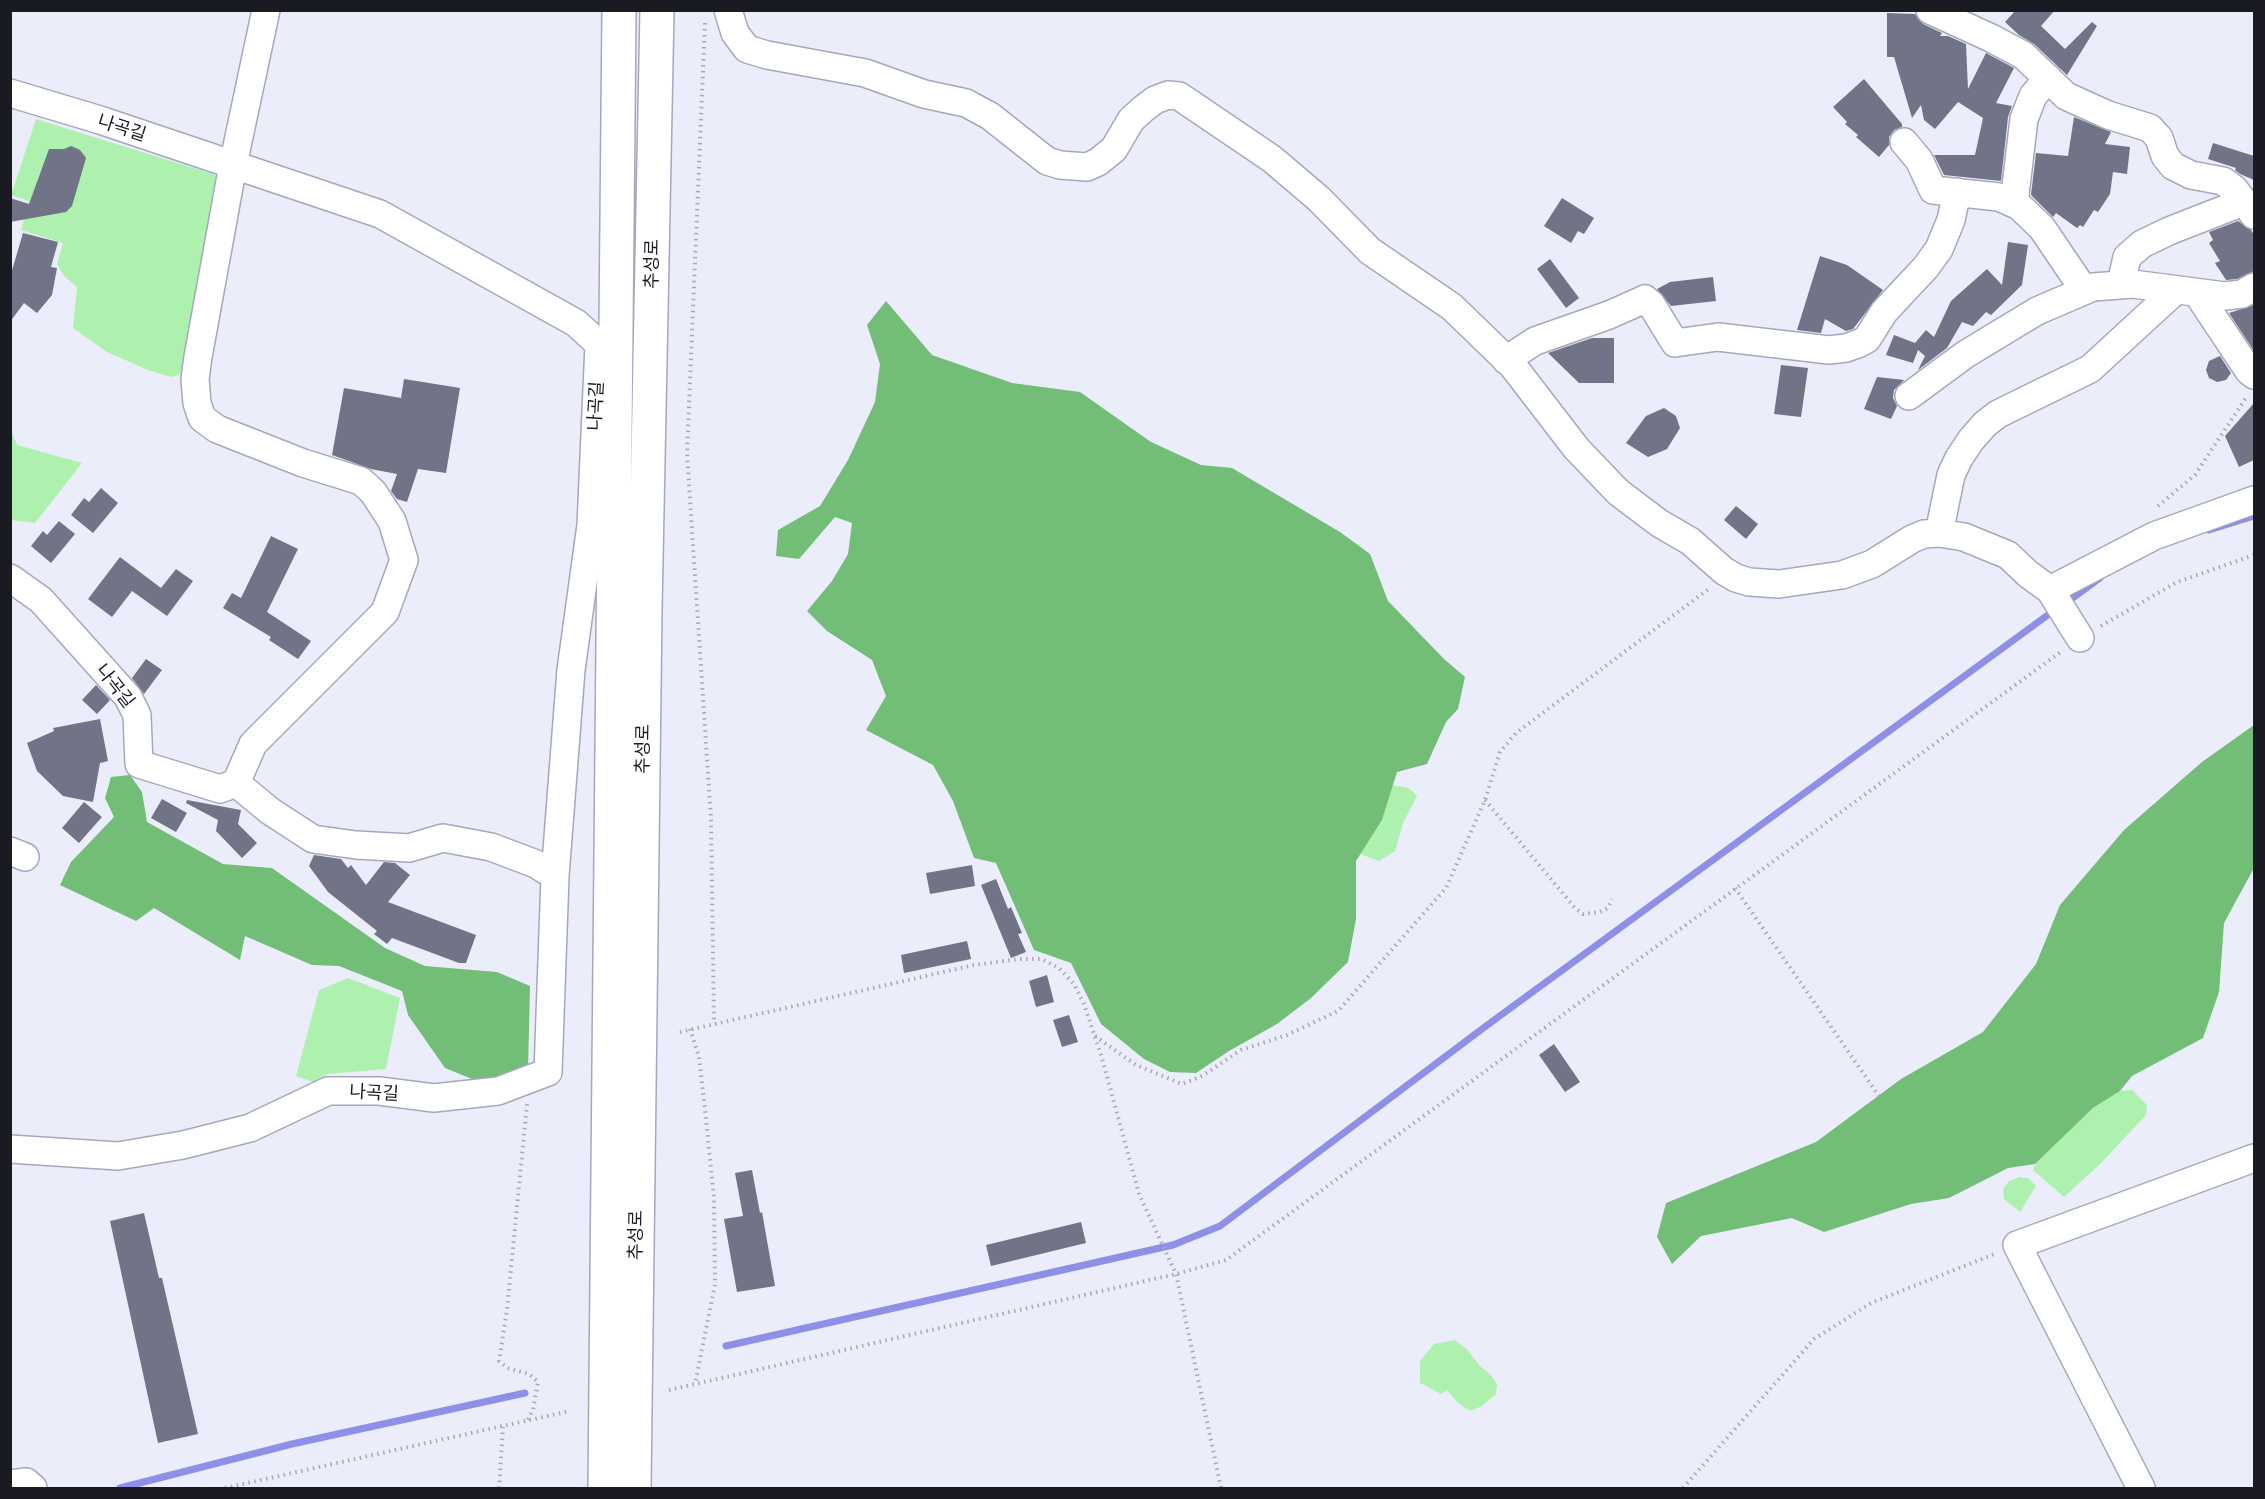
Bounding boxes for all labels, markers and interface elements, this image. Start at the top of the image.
street label: 나곡길 [95,110,149,146]
street label: 추성로 [641,239,663,289]
street label: 나곡길 [584,381,608,431]
street label: 나곡길 [91,660,139,712]
street label: 추성로 [632,724,654,774]
street label: 나곡길 [349,1081,399,1105]
street label: 추성로 [625,1210,647,1260]

